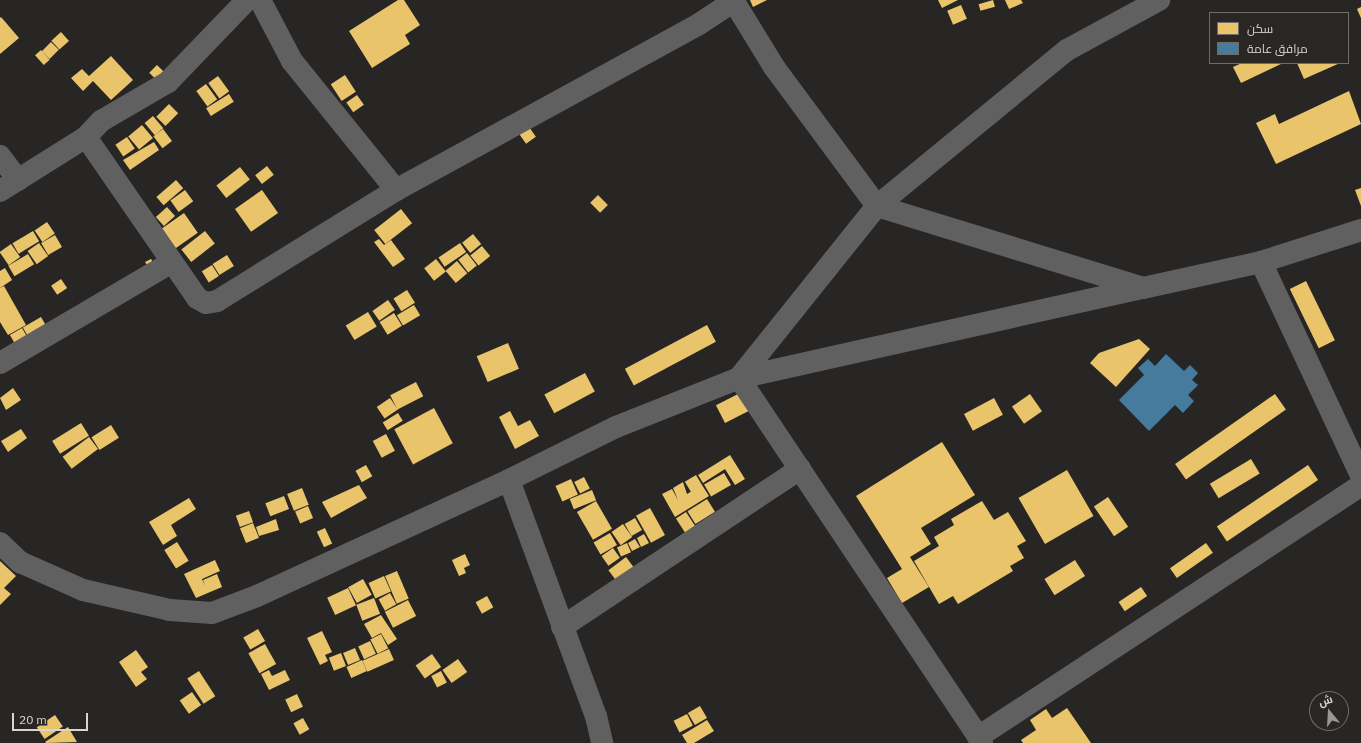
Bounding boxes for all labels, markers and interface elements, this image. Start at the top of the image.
legend [1209,12,1349,64]
text: سكن [1247,21,1273,36]
text: مرافق عامة [1247,41,1308,56]
north arrow [1309,691,1349,731]
text: ش [1317,692,1334,709]
scale bar [14,705,90,731]
text: 20 m [19,712,47,727]

